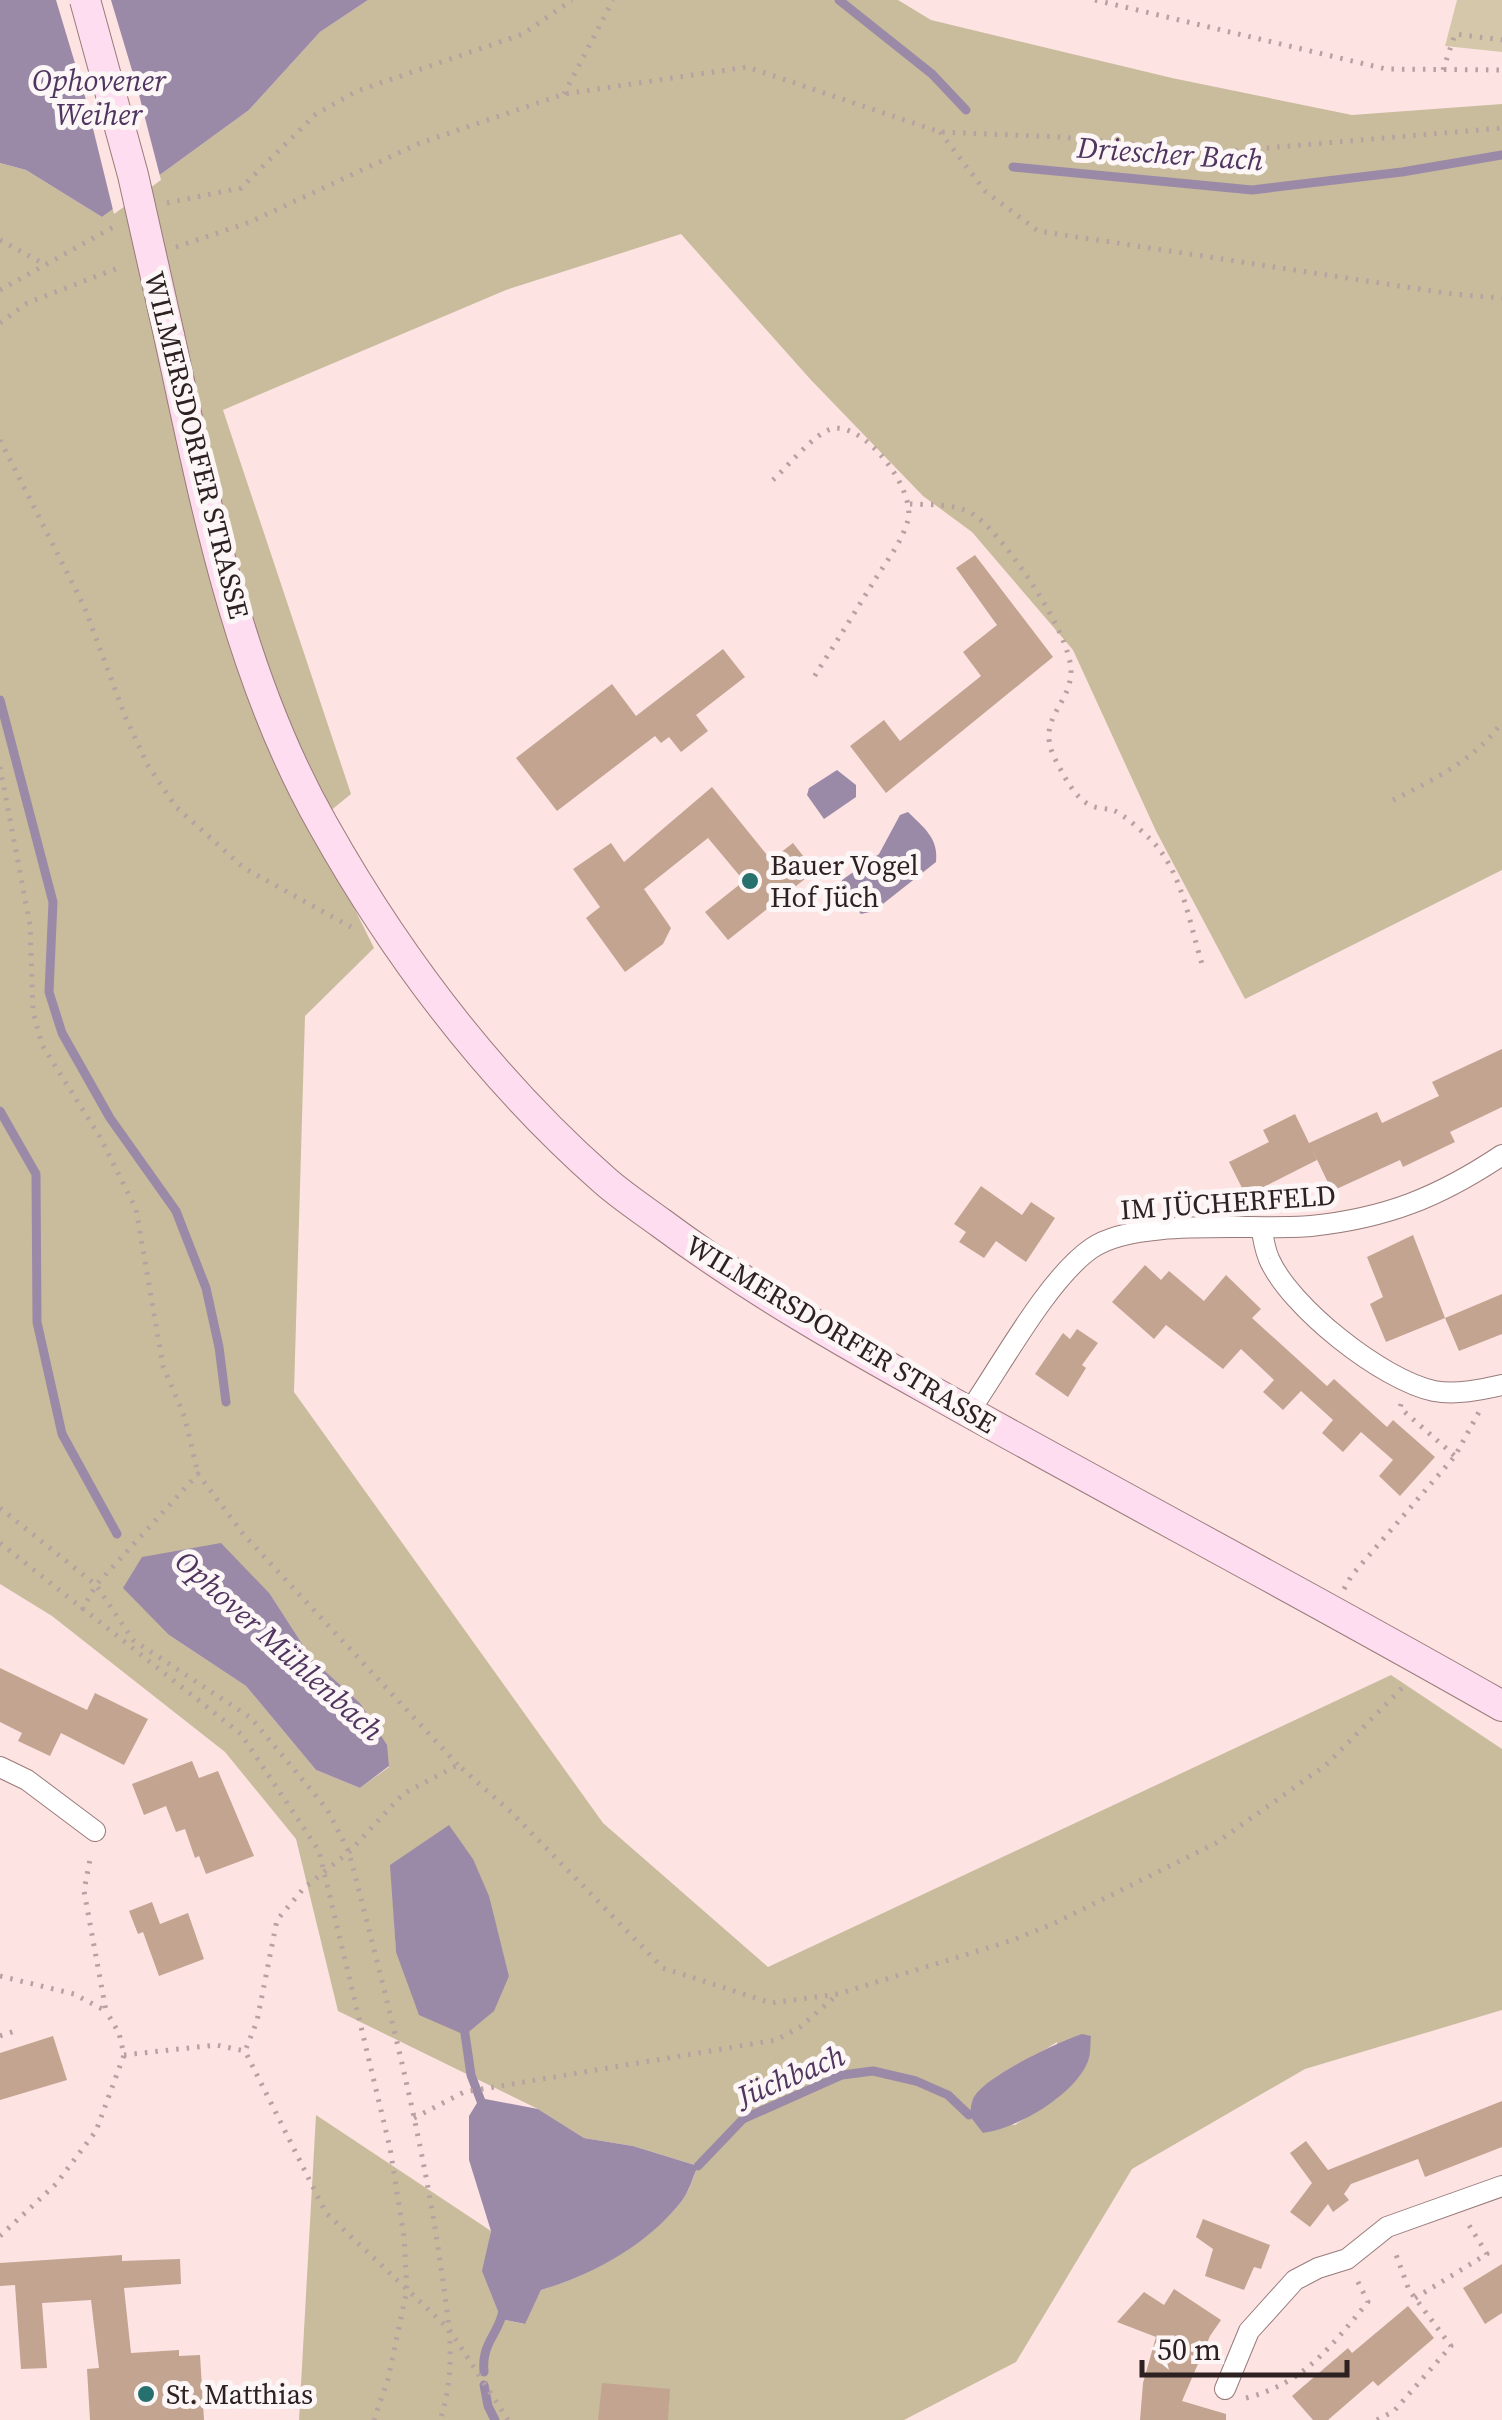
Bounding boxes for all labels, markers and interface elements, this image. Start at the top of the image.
water label: Ophovener Weiher [32,60,167,135]
water label: Driescher Bach [1074,126,1265,180]
street label: WILMERSDORFER STRASSE [135,268,259,622]
place label: Bauer Vogel Hof Jüch [770,846,919,916]
marker: Bauer Vogel Hof Jüch [739,870,761,892]
street label: IM JÜCHERFELD [1119,1176,1337,1228]
street label: WILMERSDORFER STRASSE [679,1226,1003,1442]
water label: Ophover Mühlenbach [166,1541,392,1750]
water label: Jüchbach [727,2035,851,2118]
scale bar [1142,2315,1347,2377]
text: 50 m [1157,2329,1221,2370]
place label: St. Matthias [166,2375,313,2413]
marker: St. Matthias [135,2383,157,2405]

